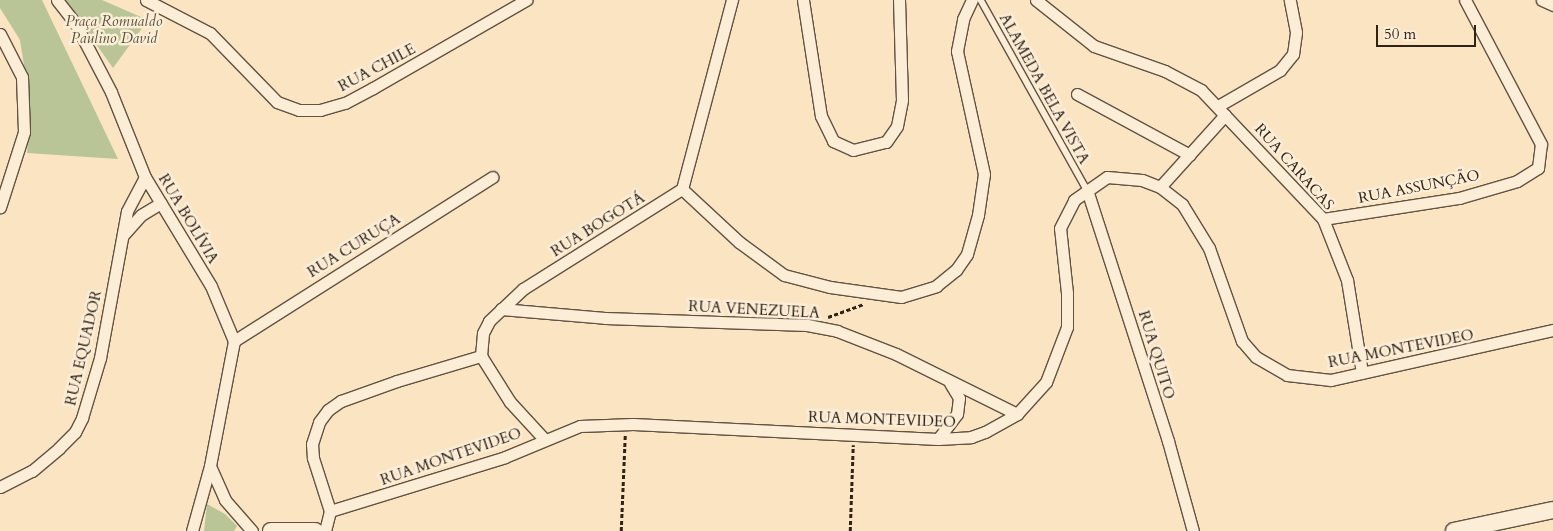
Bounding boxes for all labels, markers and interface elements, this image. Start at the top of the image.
street label: ALAMEDA BELA VISTA [995,11,1093,167]
park label: Praça Romualdo Paulino David [65,12,163,47]
scale bar [1378,15,1478,47]
text: 50 m [1384,24,1416,44]
street label: RUA CHILE [335,40,419,96]
street label: RUA CARACAS [1250,120,1338,214]
street label: RUA ASSUNÇÃO [1357,166,1481,208]
street label: RUA BOLÍVIA [154,171,222,267]
street label: RUA BOGOTÁ [548,189,648,261]
street label: RUA CURUÇA [304,210,404,282]
street label: RUA EQUADOR [62,288,106,408]
street label: RUA VENEZUELA [688,298,820,322]
street label: RUA QUITO [1134,309,1178,401]
street label: RUA MONTEVIDEO [1327,326,1475,372]
street label: RUA MONTEVIDEO [808,408,956,432]
street label: RUA MONTEVIDEO [378,424,524,490]

